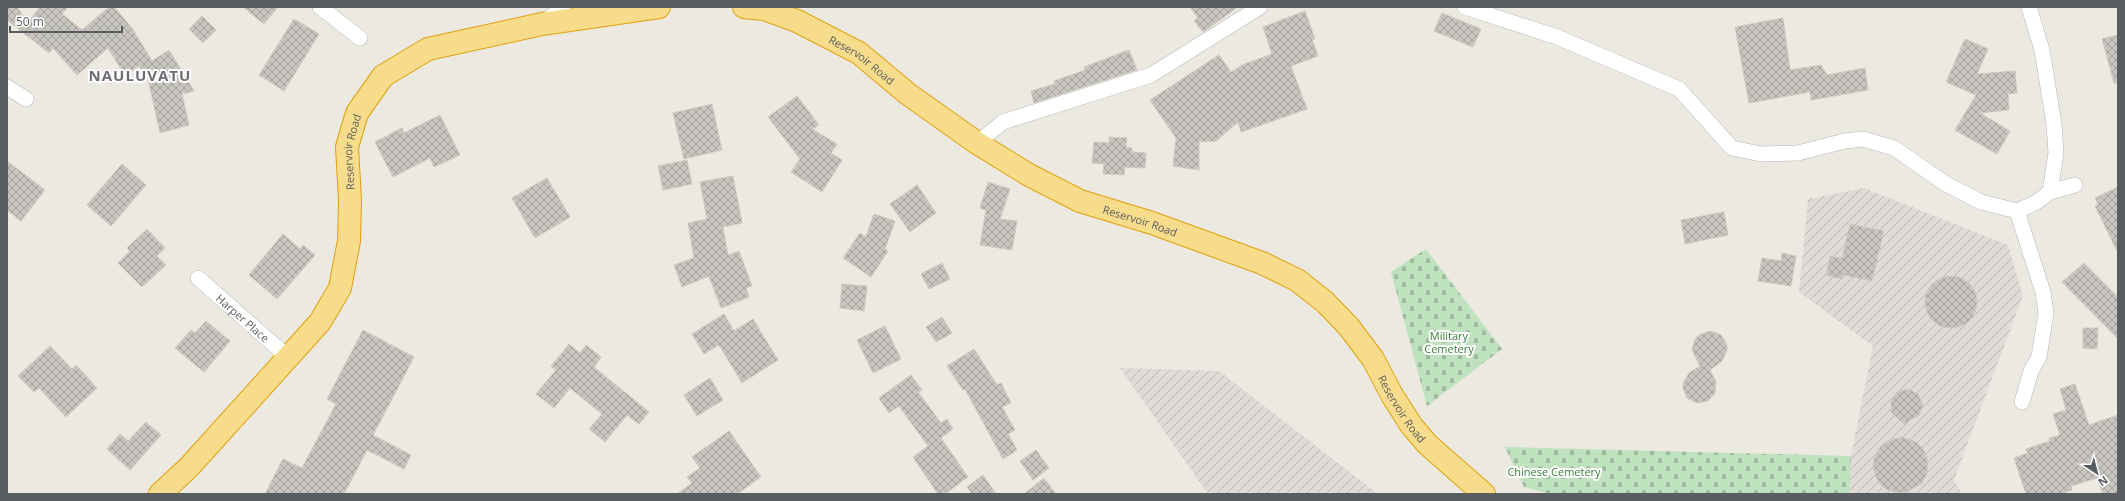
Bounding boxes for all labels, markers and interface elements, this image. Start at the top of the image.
scale bar [10,8,122,34]
text: 50 m [16,13,44,30]
street label: Reservoir Road [826,31,898,87]
district label: NAULUVATU [89,65,191,85]
street label: Reservoir Road [339,112,364,191]
street label: Reservoir Road [1101,201,1180,239]
street label: Harper Place [213,290,273,345]
park label: Military Cemetery [1424,328,1474,356]
street label: Reservoir Road [1375,372,1430,445]
north arrow [2077,453,2117,493]
park label: Chinese Cemetery [1507,464,1601,479]
text: N [2095,473,2111,490]

